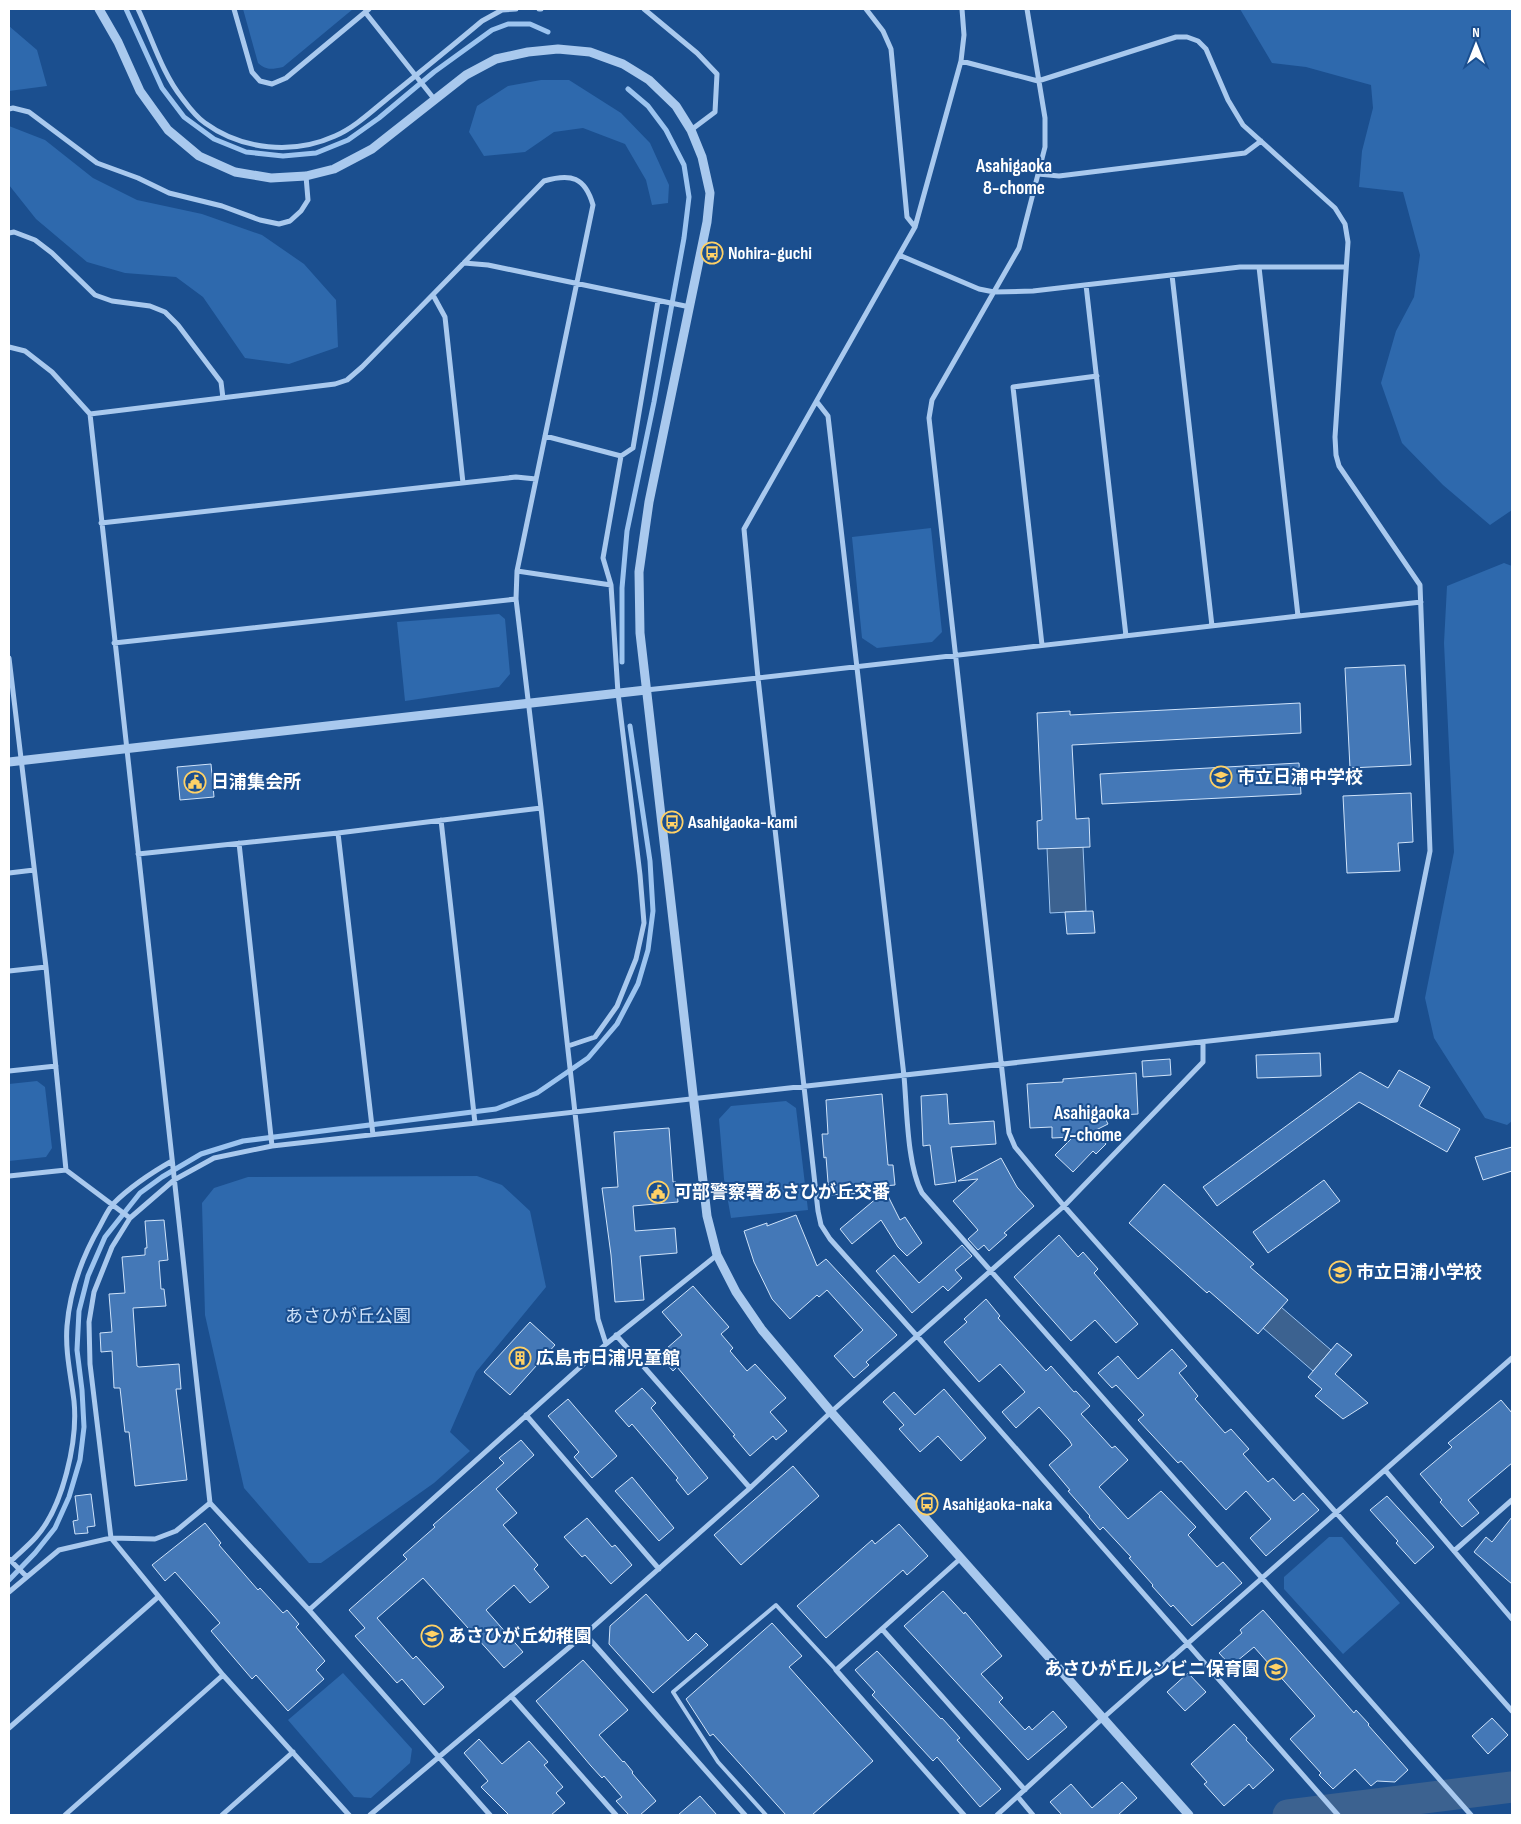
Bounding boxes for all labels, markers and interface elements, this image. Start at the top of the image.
north arrow [1451,20,1501,70]
text: N [1472,24,1480,41]
district label: Asahigaoka 8-chome [975,155,1052,200]
bus stop icon: Nohira-guchi [700,241,724,265]
place label: Nohira-guchi [728,243,812,264]
school or university icon: 市立日浦中学校 [1209,765,1233,789]
place label: 市立日浦中学校 [1237,767,1363,788]
public building icon: 日浦集会所 [183,770,207,794]
place label: 日浦集会所 [211,772,301,793]
bus stop icon: Asahigaoka-kami [660,810,684,834]
place label: Asahigaoka-kami [687,812,797,833]
district label: Asahigaoka 7-chome [1053,1102,1130,1147]
public building icon: 可部警察署あさひが丘交番 [646,1180,670,1204]
place label: 可部警察署あさひが丘交番 [674,1182,890,1203]
school or university icon: 市立日浦小学校 [1328,1260,1352,1284]
place label: 市立日浦小学校 [1356,1262,1482,1283]
park label: あさひが丘公園 [285,1306,411,1327]
building icon: 広島市日浦児童館 [508,1346,532,1370]
place label: 広島市日浦児童館 [536,1348,680,1369]
bus stop icon: Asahigaoka-naka [915,1492,939,1516]
place label: Asahigaoka-naka [942,1494,1052,1515]
school or university icon: あさひが丘幼稚園 [420,1624,444,1648]
place label: あさひが丘幼稚園 [448,1626,592,1647]
school or university icon: あさひが丘ルンビニ保育園 [1264,1657,1288,1681]
place label: あさひが丘ルンビニ保育園 [1044,1659,1260,1680]

